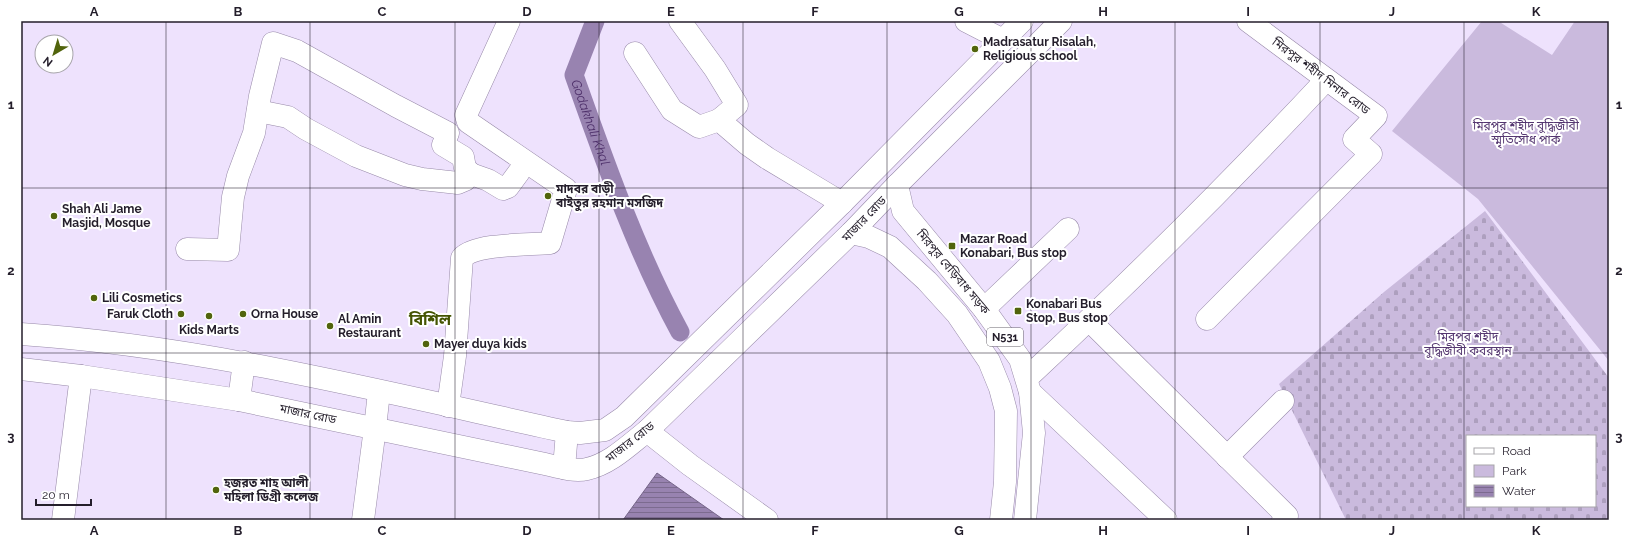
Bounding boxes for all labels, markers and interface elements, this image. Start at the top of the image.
text: A [90,4,99,19]
text: B [234,4,243,19]
text: C [378,4,387,19]
text: D [522,4,532,19]
text: E [667,4,675,19]
text: F [811,4,819,19]
text: G [954,4,964,19]
text: H [1098,4,1108,19]
text: I [1246,4,1250,19]
text: J [1389,4,1395,19]
text: K [1532,4,1541,19]
street label: মিরপুর শহীদ মিনার রোড [1268,33,1373,118]
north arrow [34,34,74,74]
place label: Madrasatur Risalah, Religious school [983,35,1096,63]
marker: Madrasatur Risalah, Religious school [970,44,980,54]
text: N [41,54,55,69]
water label: Godakhali Khal [569,77,613,168]
text: 1 [8,97,15,112]
text: 1 [1616,97,1623,112]
park label: মিরপুর শহীদ বুদ্ধিজীবী স্মৃতিসৌধ পার্ক [1472,118,1580,149]
place label: মাদবর বাড়ী বাইতুর রহমান মসজিদ [555,181,663,212]
marker: মাদবর বাড়ী বাইতুর রহমান মসজিদ [543,191,553,201]
street label: মাজার রোড [838,193,889,245]
place label: Shah Ali Jame Masjid, Mosque [62,202,150,230]
marker: Shah Ali Jame Masjid, Mosque [49,211,59,221]
street label: মিরপুর বেড়িবাধ সড়ক [912,225,993,318]
place label: Mazar Road Konabari, Bus stop [960,232,1067,260]
marker: Mazar Road Konabari, Bus stop [947,241,957,251]
text: 2 [7,263,15,278]
text: 2 [1615,263,1623,278]
place label: Lili Cosmetics [102,291,182,305]
marker: Lili Cosmetics [89,293,99,303]
place label: Konabari Bus Stop, Bus stop [1026,297,1108,325]
marker: Konabari Bus Stop, Bus stop [1013,306,1023,316]
place label: Faruk Cloth [107,307,173,321]
place label: Orna House [251,307,318,321]
marker: Faruk Cloth [176,309,186,319]
marker: Orna House [238,309,248,319]
district label: বিশিল [408,310,452,329]
marker: Kids Marts [204,311,214,321]
place label: Al Amin Restaurant [338,312,401,340]
marker: Al Amin Restaurant [325,321,335,331]
place label: Kids Marts [179,323,239,337]
road number: N531 [987,328,1023,346]
park label: মিরপুর শহীদ বুদ্ধিজীবী কবরস্থান [1423,329,1512,359]
place label: Mayer duya kids [434,337,527,351]
marker: Mayer duya kids [421,339,431,349]
street label: মাজার রোড [277,401,338,427]
street label: মাজার রোড [602,419,657,466]
text: 3 [7,429,15,444]
text: 3 [1615,429,1623,444]
legend [1466,435,1596,507]
text: Road [1502,444,1531,458]
text: Park [1502,464,1527,478]
place label: হজরত শাহ আলী মহিলা ডিগ্রী কলেজ [223,475,318,504]
scale bar [36,481,91,507]
text: Water [1502,484,1536,498]
marker: হজরত শাহ আলী মহিলা ডিগ্রী কলেজ [211,485,221,495]
text: 20 m [42,488,70,502]
text: A [90,523,99,538]
text: B [234,523,243,538]
text: C [378,523,387,538]
text: D [522,523,532,538]
text: E [667,523,675,538]
text: F [811,523,819,538]
text: G [954,523,964,538]
text: H [1098,523,1108,538]
text: I [1246,523,1250,538]
text: J [1389,523,1395,538]
text: K [1532,523,1541,538]

